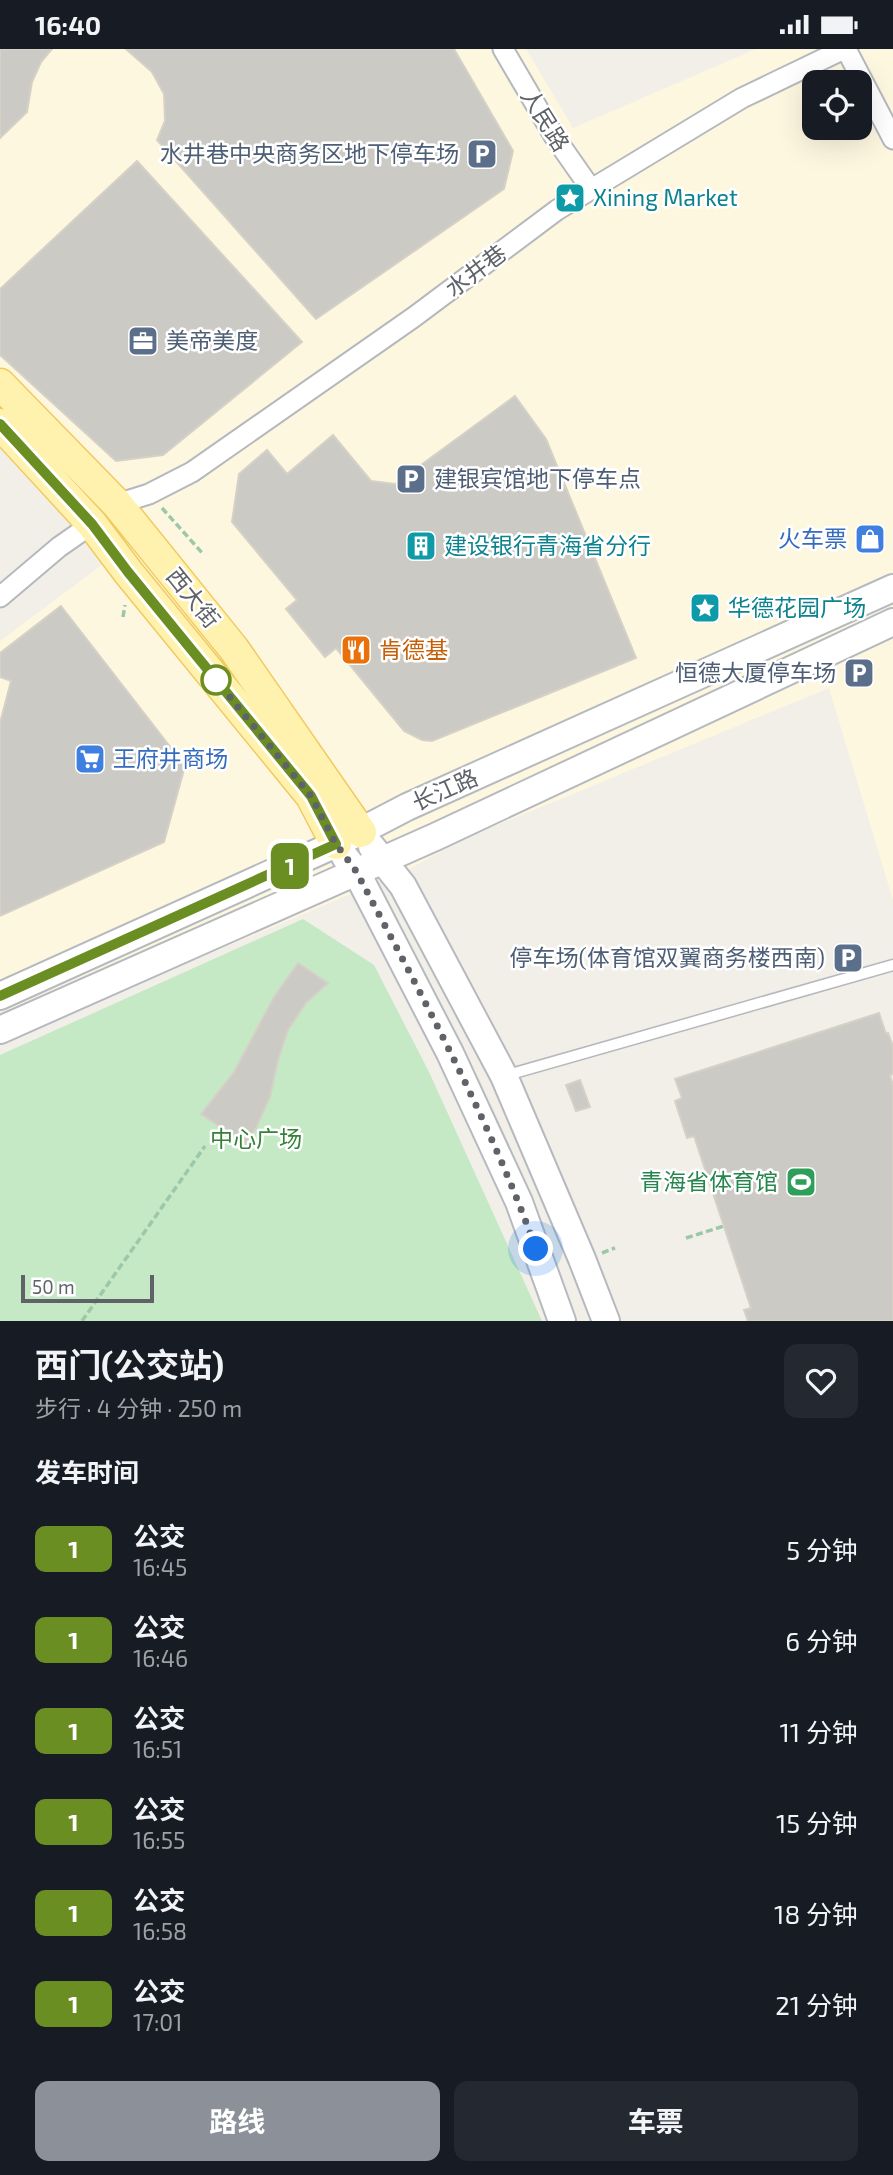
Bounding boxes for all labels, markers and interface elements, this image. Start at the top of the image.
text: 16:40 [35,9,101,40]
map controls [802,70,872,140]
button: locate [802,70,872,140]
street label: 人民路 [516,83,576,156]
parking icon: 水井巷中央商务区地下停车场 [465,137,499,171]
place label: 水井巷中央商务区地下停车场 [160,139,459,167]
place icon: Xining Market [553,181,587,215]
place label: Xining Market [593,183,738,211]
street label: 水井巷 [439,238,511,302]
office icon: 美帝美度 [126,324,160,358]
place label: 美帝美度 [166,326,258,354]
parking icon: 建银宾馆地下停车点 [394,462,428,496]
place label: 建银宾馆地下停车点 [434,464,641,492]
shop icon: 火车票 [853,522,887,556]
place label: 火车票 [778,524,847,552]
building icon: 建设银行青海省分行 [404,529,438,563]
place label: 建设银行青海省分行 [444,531,651,559]
street label: 西大街 [161,562,226,633]
place icon: 华德花园广场 [688,591,722,625]
place label: 华德花园广场 [728,593,866,621]
restaurant icon: 肯德基 [339,633,373,667]
place label: 肯德基 [379,635,448,663]
parking icon: 恒德大厦停车场 [842,656,876,690]
place label: 恒德大厦停车场 [675,658,836,686]
unlabelled marker [201,665,231,695]
supermarket icon: 王府井商场 [73,742,107,776]
place label: 王府井商场 [113,744,228,772]
street label: 长江路 [407,762,482,816]
line badge: 1 [267,843,313,889]
text: 1 [285,851,295,880]
parking icon: 停车场(体育馆双翼商务楼西南) [831,941,865,975]
place label: 停车场(体育馆双翼商务楼西南) [509,943,825,971]
park label: 中心广场 [210,1124,302,1152]
sports icon: 青海省体育馆 [784,1165,818,1199]
place label: 青海省体育馆 [640,1167,778,1195]
your location [518,1231,553,1266]
scale bar [21,1272,154,1304]
text: 50 m [32,1275,75,1298]
text: 西门(公交站) [35,1344,224,1384]
button: heart [784,1344,858,1418]
text: 步行 · 4 分钟 · 250 m [35,1394,242,1422]
text: 发车时间 [35,1456,139,1487]
text: 公交 [133,1520,185,1551]
text: 1 [68,1534,79,1563]
text: 5 分钟 [786,1534,858,1565]
text: 16:45 [133,1553,187,1581]
text: 公交 [133,1611,185,1642]
text: 1 [68,1625,79,1654]
text: 6 分钟 [785,1625,858,1656]
text: 16:46 [133,1644,188,1672]
text: 公交 [133,1702,185,1733]
text: 1 [68,1716,79,1745]
text: 11 分钟 [780,1716,858,1747]
text: 16:51 [133,1735,182,1763]
text: 公交 [133,1793,185,1824]
text: 1 [68,1807,79,1836]
text: 15 分钟 [776,1807,858,1838]
text: 16:55 [133,1826,185,1854]
text: 公交 [133,1884,185,1915]
text: 1 [68,1898,79,1927]
text: 18 分钟 [774,1898,858,1929]
text: 16:58 [133,1917,187,1945]
text: 公交 [133,1975,185,2006]
text: 1 [68,1989,79,2018]
text: 21 分钟 [775,1989,858,2020]
text: 17:01 [133,2008,182,2036]
button: 路线 [35,2081,440,2161]
button: 车票 [454,2081,858,2161]

